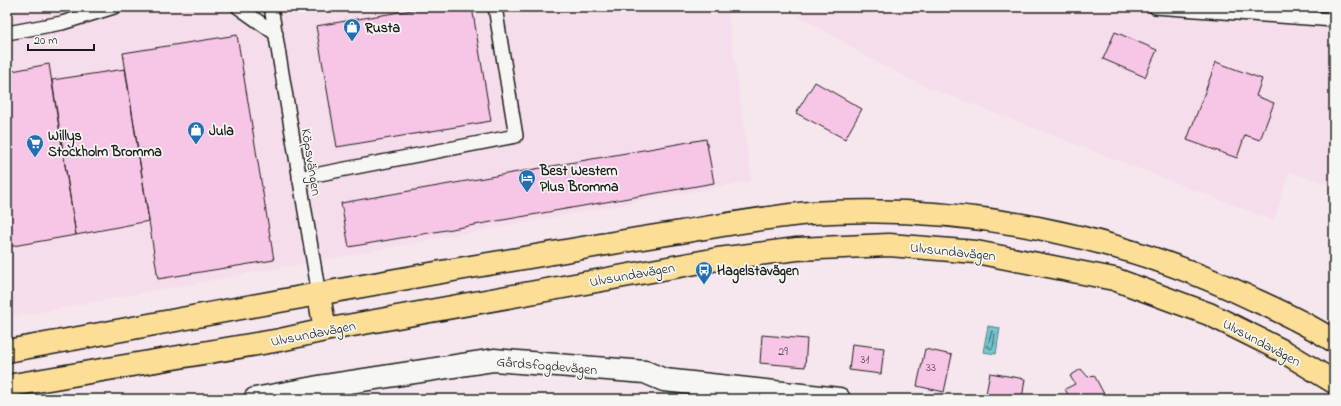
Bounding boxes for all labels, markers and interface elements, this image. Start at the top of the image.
shop icon: Rusta [342,17,362,42]
place label: Rusta [364,18,401,39]
scale bar [28,26,94,52]
text: 20 m [34,32,57,50]
shop icon: Jula [186,120,206,145]
place label: Jula [209,121,234,142]
place label: Willys Stockholm Bromma [48,126,162,163]
street label: Köpsvängen [294,127,326,198]
supermarket icon: Willys Stockholm Bromma [25,133,45,158]
place label: Best Western Plus Bromma [539,161,619,198]
hotel icon: Best Western Plus Bromma [517,168,537,193]
street label: Ulvsundavägen [909,238,997,268]
street label: Ulvsundavägen [588,258,677,294]
bus stop icon: Hagelstavägen [694,260,714,285]
place label: Hagelstavägen [717,261,799,284]
street label: Ulvsundavägen [1218,314,1304,374]
street label: Ulvsundavägen [269,316,358,354]
house number: 29 [778,343,788,361]
house number: 31 [861,351,870,369]
street label: Gårdsfogdevägen [496,352,598,382]
house number: 33 [926,359,936,377]

